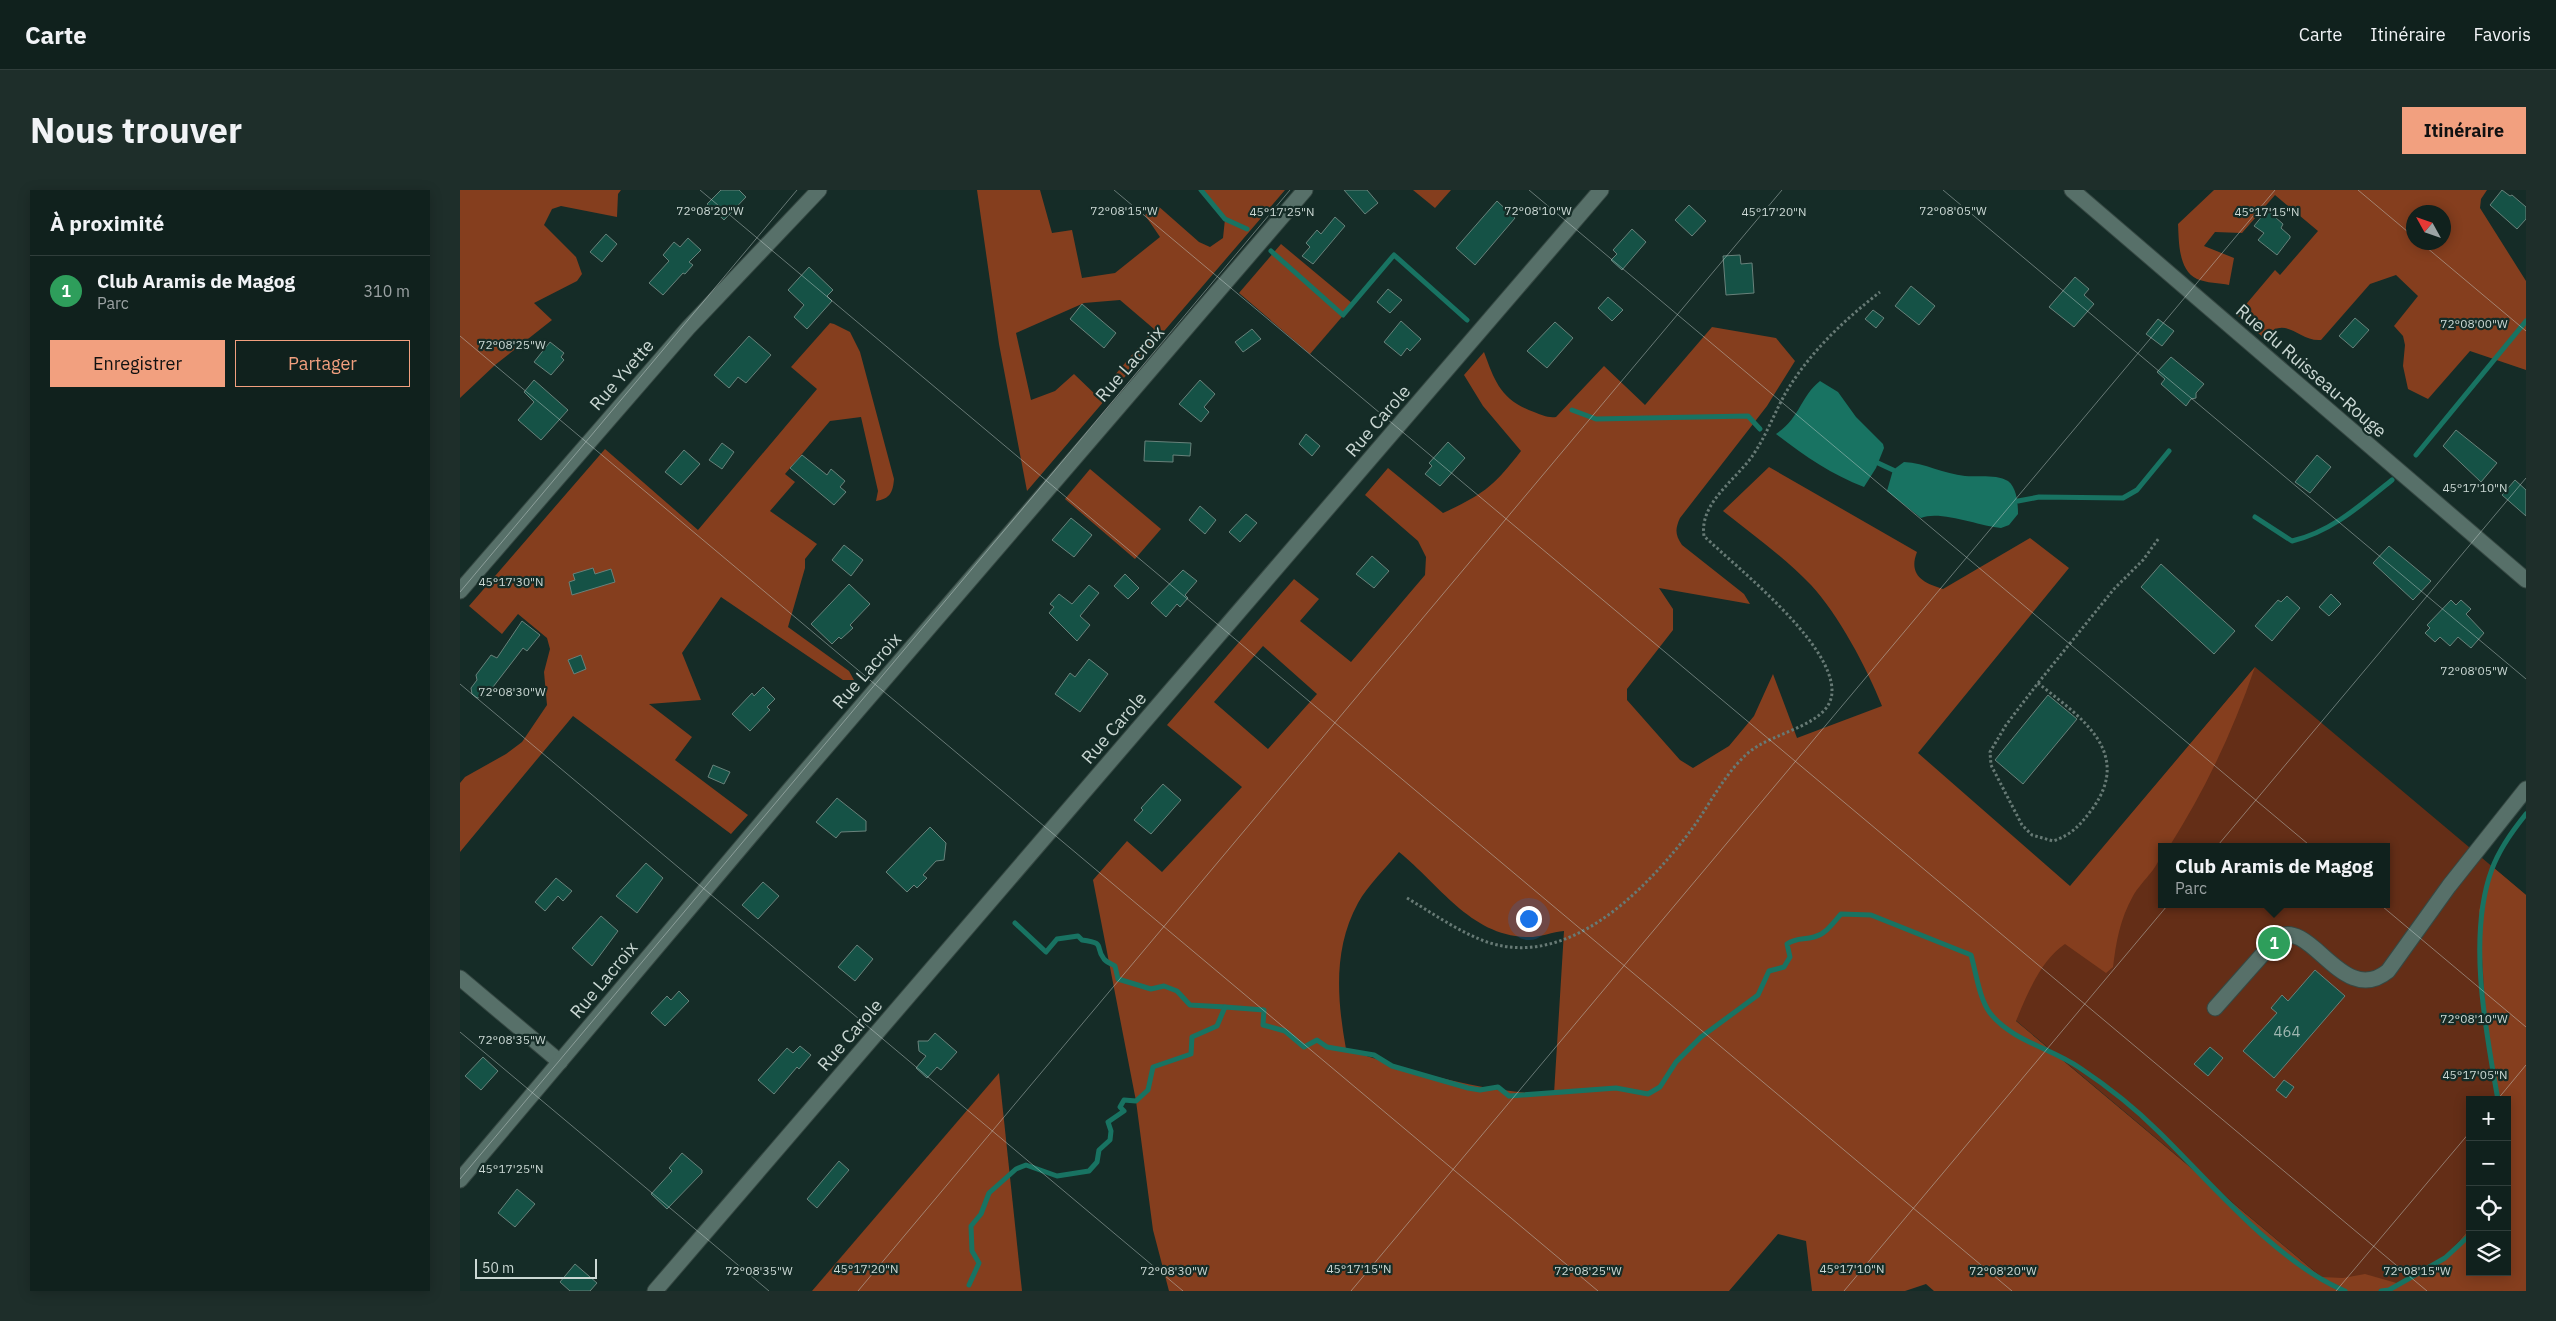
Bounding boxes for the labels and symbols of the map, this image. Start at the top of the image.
text: 72°08'20"W [676,203,744,218]
text: 72°08'15"W [1090,203,1158,218]
text: 72°08'10"W [1504,203,1572,218]
text: 72°08'05"W [1919,203,1987,218]
text: 45°17'25"N [1249,204,1315,219]
text: 45°17'20"N [1741,204,1807,219]
text: 45°17'15"N [2234,204,2300,219]
north arrow [2406,205,2451,250]
street label: Rue du Ruisseau-Rouge [2231,299,2391,442]
text: 72°08'00"W [2440,316,2508,331]
street label: Rue Lacroix [1090,321,1169,407]
street label: Rue Yvette [584,334,659,415]
text: 72°08'25"W [478,337,546,352]
street label: Rue Carole [1340,380,1415,461]
text: 45°17'10"N [2442,480,2508,495]
text: 45°17'30"N [478,574,544,589]
street label: Rue Lacroix [827,628,906,714]
text: 72°08'05"W [2440,663,2508,678]
text: 72°08'30"W [478,684,546,699]
street label: Rue Carole [1076,687,1151,768]
your location [1516,906,1542,932]
pin: 1 [2258,924,2290,962]
street label: Rue Lacroix [565,936,643,1023]
street label: Rue Carole [812,994,887,1075]
text: 72°08'10"W [2440,1011,2508,1026]
house number: 464 [2273,1022,2301,1041]
text: 72°08'35"W [478,1032,546,1047]
text: 45°17'05"N [2442,1067,2508,1082]
text: 45°17'25"N [478,1161,544,1176]
scale bar [475,1256,598,1279]
text: 45°17'20"N [833,1261,899,1276]
text: 45°17'15"N [1326,1261,1392,1276]
text: 45°17'10"N [1819,1261,1885,1276]
text: 72°08'35"W [725,1263,793,1278]
text: 72°08'30"W [1140,1263,1208,1278]
text: 72°08'25"W [1554,1263,1622,1278]
text: 72°08'20"W [1969,1263,2037,1278]
text: 72°08'15"W [2383,1263,2451,1278]

